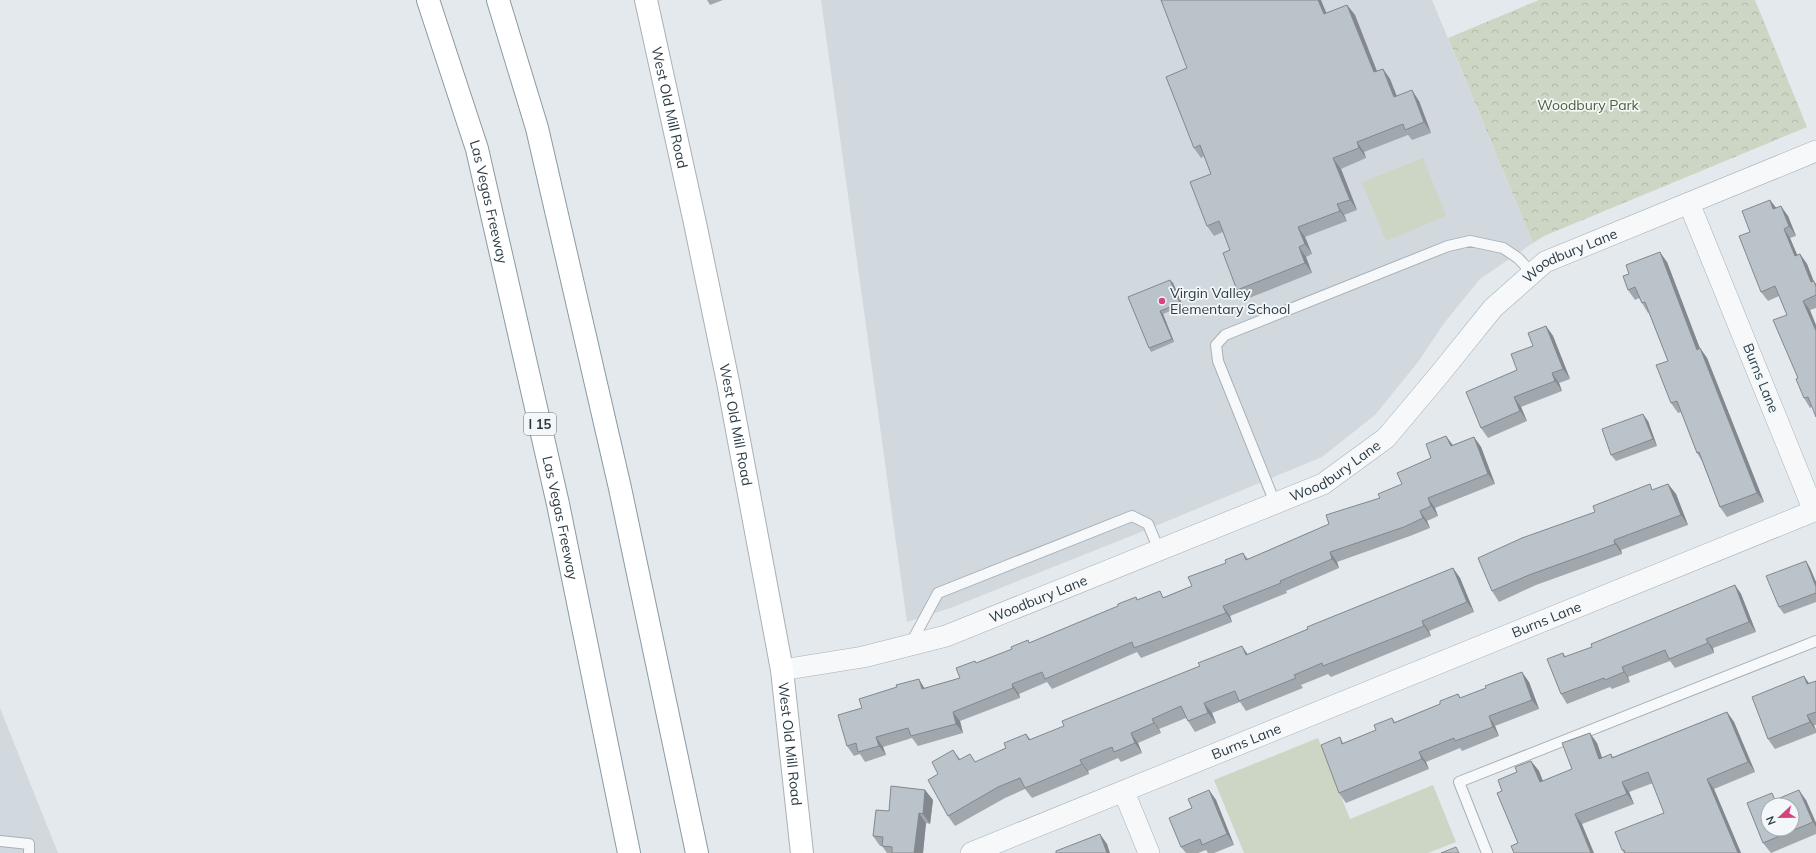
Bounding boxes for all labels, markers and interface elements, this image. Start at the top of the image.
street label: West Old Mill Road [648,45,692,170]
park label: Woodbury Park [1537,96,1640,114]
street label: Las Vegas Freeway [466,138,512,266]
street label: Woodbury Lane [1519,224,1620,287]
place label: Virgin Valley Elementary School [1170,284,1290,318]
marker: Virgin Valley Elementary School [1157,296,1167,306]
street label: Burns Lane [1739,341,1783,415]
street label: West Old Mill Road [715,362,756,487]
road number: I 15 [524,413,556,435]
street label: Woodbury Lane [1287,436,1384,506]
street label: Las Vegas Freeway [538,454,582,582]
street label: Woodbury Lane [986,571,1090,627]
street label: Burns Lane [1509,597,1584,642]
street label: West Old Mill Road [774,681,806,806]
street label: Burns Lane [1209,719,1284,763]
north arrow [1760,797,1800,837]
text: N [1763,814,1779,827]

